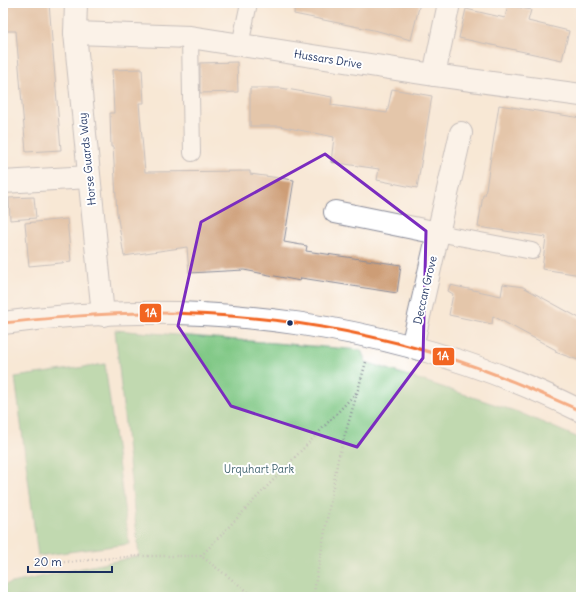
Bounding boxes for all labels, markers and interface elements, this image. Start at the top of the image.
street label: Hussars Drive [293,47,363,71]
street label: Horse Guards Way [75,112,99,206]
street label: Deccan Grove [410,254,440,326]
line badge: 1A [139,303,162,323]
text: 1A [145,306,157,320]
unlabelled marker [285,318,295,328]
line badge: 1A [432,347,455,366]
text: 1A [437,349,449,363]
park label: Urquhart Park [224,462,295,476]
scale bar [28,548,112,574]
text: 20 m [34,554,62,569]

